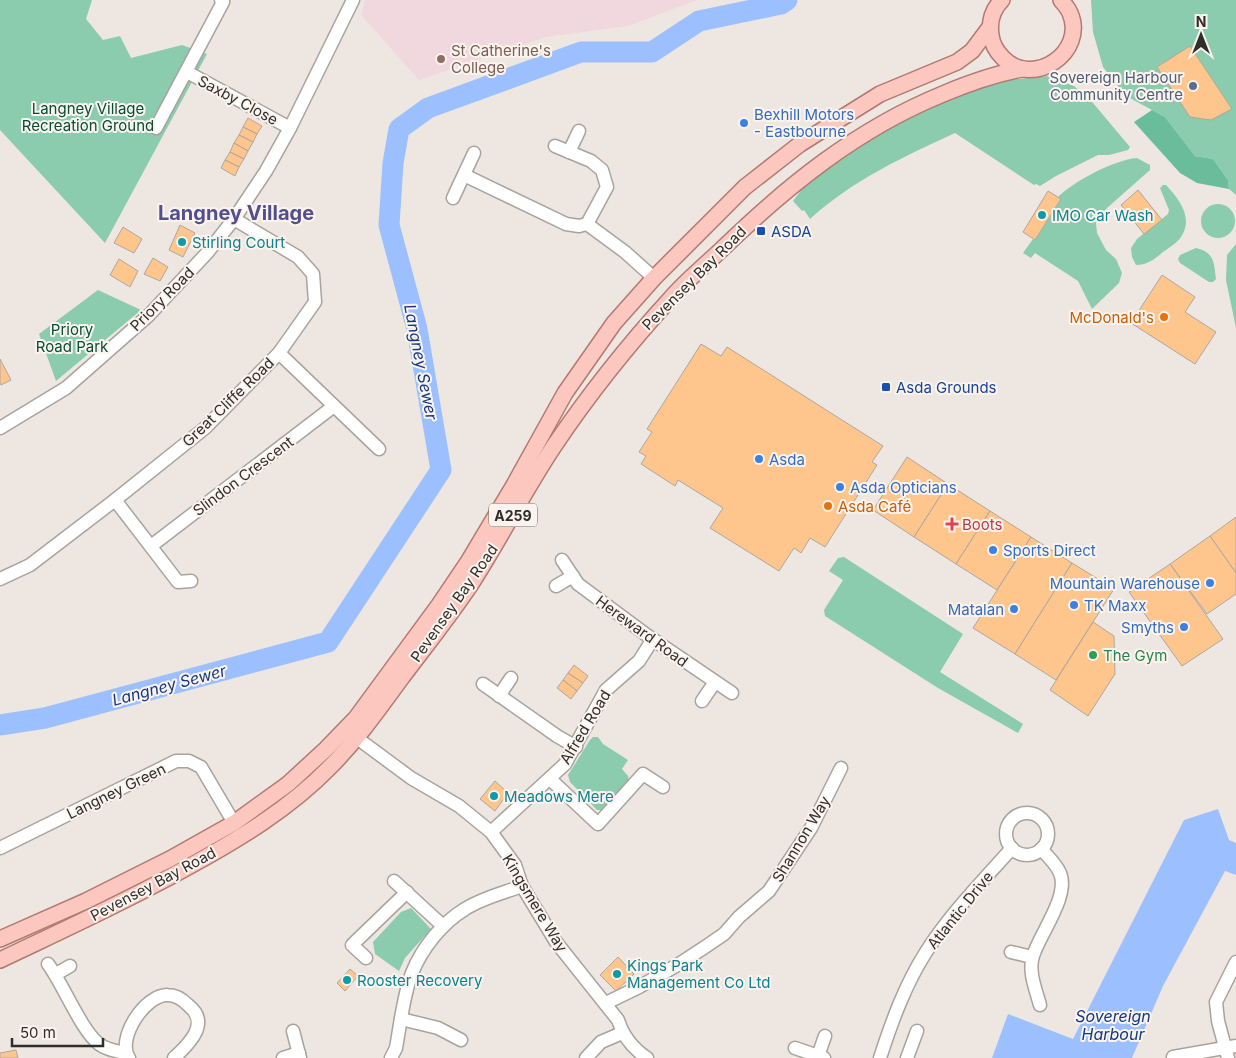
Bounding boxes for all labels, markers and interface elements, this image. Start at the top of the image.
north arrow [1176,10,1226,60]
text: N [1196,13,1206,30]
place label: St Catherine's College [451,41,551,77]
marker: St Catherine's College [435,53,447,65]
place label: Sovereign Harbour Community Centre [1050,68,1183,104]
street label: Saxby Close [195,71,281,129]
marker: Sovereign Harbour Community Centre [1187,80,1199,92]
park label: Langney Village Recreation Ground [22,99,154,135]
place label: Bexhill Motors - Eastbourne [754,105,854,141]
marker: Bexhill Motors - Eastbourne [738,117,750,129]
district label: Langney Village [158,201,314,225]
place label: IMO Car Wash [1052,206,1154,225]
marker: IMO Car Wash [1036,209,1048,221]
street label: Pevensey Bay Road [638,222,750,334]
place label: ASDA [771,222,812,241]
marker: ASDA [755,225,767,237]
place label: Stirling Court [192,233,285,252]
marker: Stirling Court [176,236,188,248]
street label: Priory Road [126,263,198,335]
water label: Langney Sewer [400,303,442,422]
place label: McDonald's [1070,308,1154,327]
marker: McDonald's [1158,311,1170,323]
park label: Priory Road Park [36,320,109,356]
street label: Great Cliffe Road [178,353,278,451]
place label: Asda Grounds [896,378,997,397]
marker: Asda Grounds [880,381,892,393]
street label: Slindon Crescent [189,432,297,520]
place label: Asda [769,450,805,469]
marker: Asda [753,453,765,465]
place label: Asda Opticians [850,478,957,497]
marker: Asda Opticians [834,481,846,493]
place label: Asda Café [838,497,911,516]
marker: Asda Café [822,500,834,512]
road number: A259 [489,504,537,526]
place label: Boots [962,515,1003,534]
marker: Boots [946,518,958,530]
street label: Pevensey Bay Road [406,540,502,666]
place label: Sports Direct [1003,541,1096,560]
marker: Sports Direct [987,544,999,556]
place label: Mountain Warehouse [1050,574,1200,593]
marker: Mountain Warehouse [1204,577,1216,589]
street label: Hereward Road [592,591,692,671]
place label: TK Maxx [1084,596,1146,615]
marker: TK Maxx [1068,599,1080,611]
place label: Matalan [948,600,1004,619]
marker: Matalan [1008,603,1020,615]
place label: Smyths [1121,618,1174,637]
marker: Smyths [1178,621,1190,633]
place label: The Gym [1103,646,1167,665]
marker: The Gym [1087,649,1099,661]
water label: Langney Sewer [110,660,229,710]
street label: Alfred Road [555,686,615,768]
street label: Langney Green [63,759,169,823]
place label: Meadows Mere [504,787,614,806]
marker: Meadows Mere [488,790,500,802]
street label: Shannon Way [768,792,835,886]
street label: Pevensey Bay Road [87,843,219,925]
street label: Kingsmere Way [498,851,572,956]
street label: Atlantic Drive [923,867,997,953]
place label: Kings Park Management Co Ltd [627,956,770,992]
marker: Kings Park Management Co Ltd [611,968,623,980]
place label: Rooster Recovery [357,971,483,990]
marker: Rooster Recovery [341,974,353,986]
water label: Sovereign Harbour [1075,1006,1151,1044]
scale bar [12,1016,104,1048]
text: 50 m [20,1023,56,1042]

